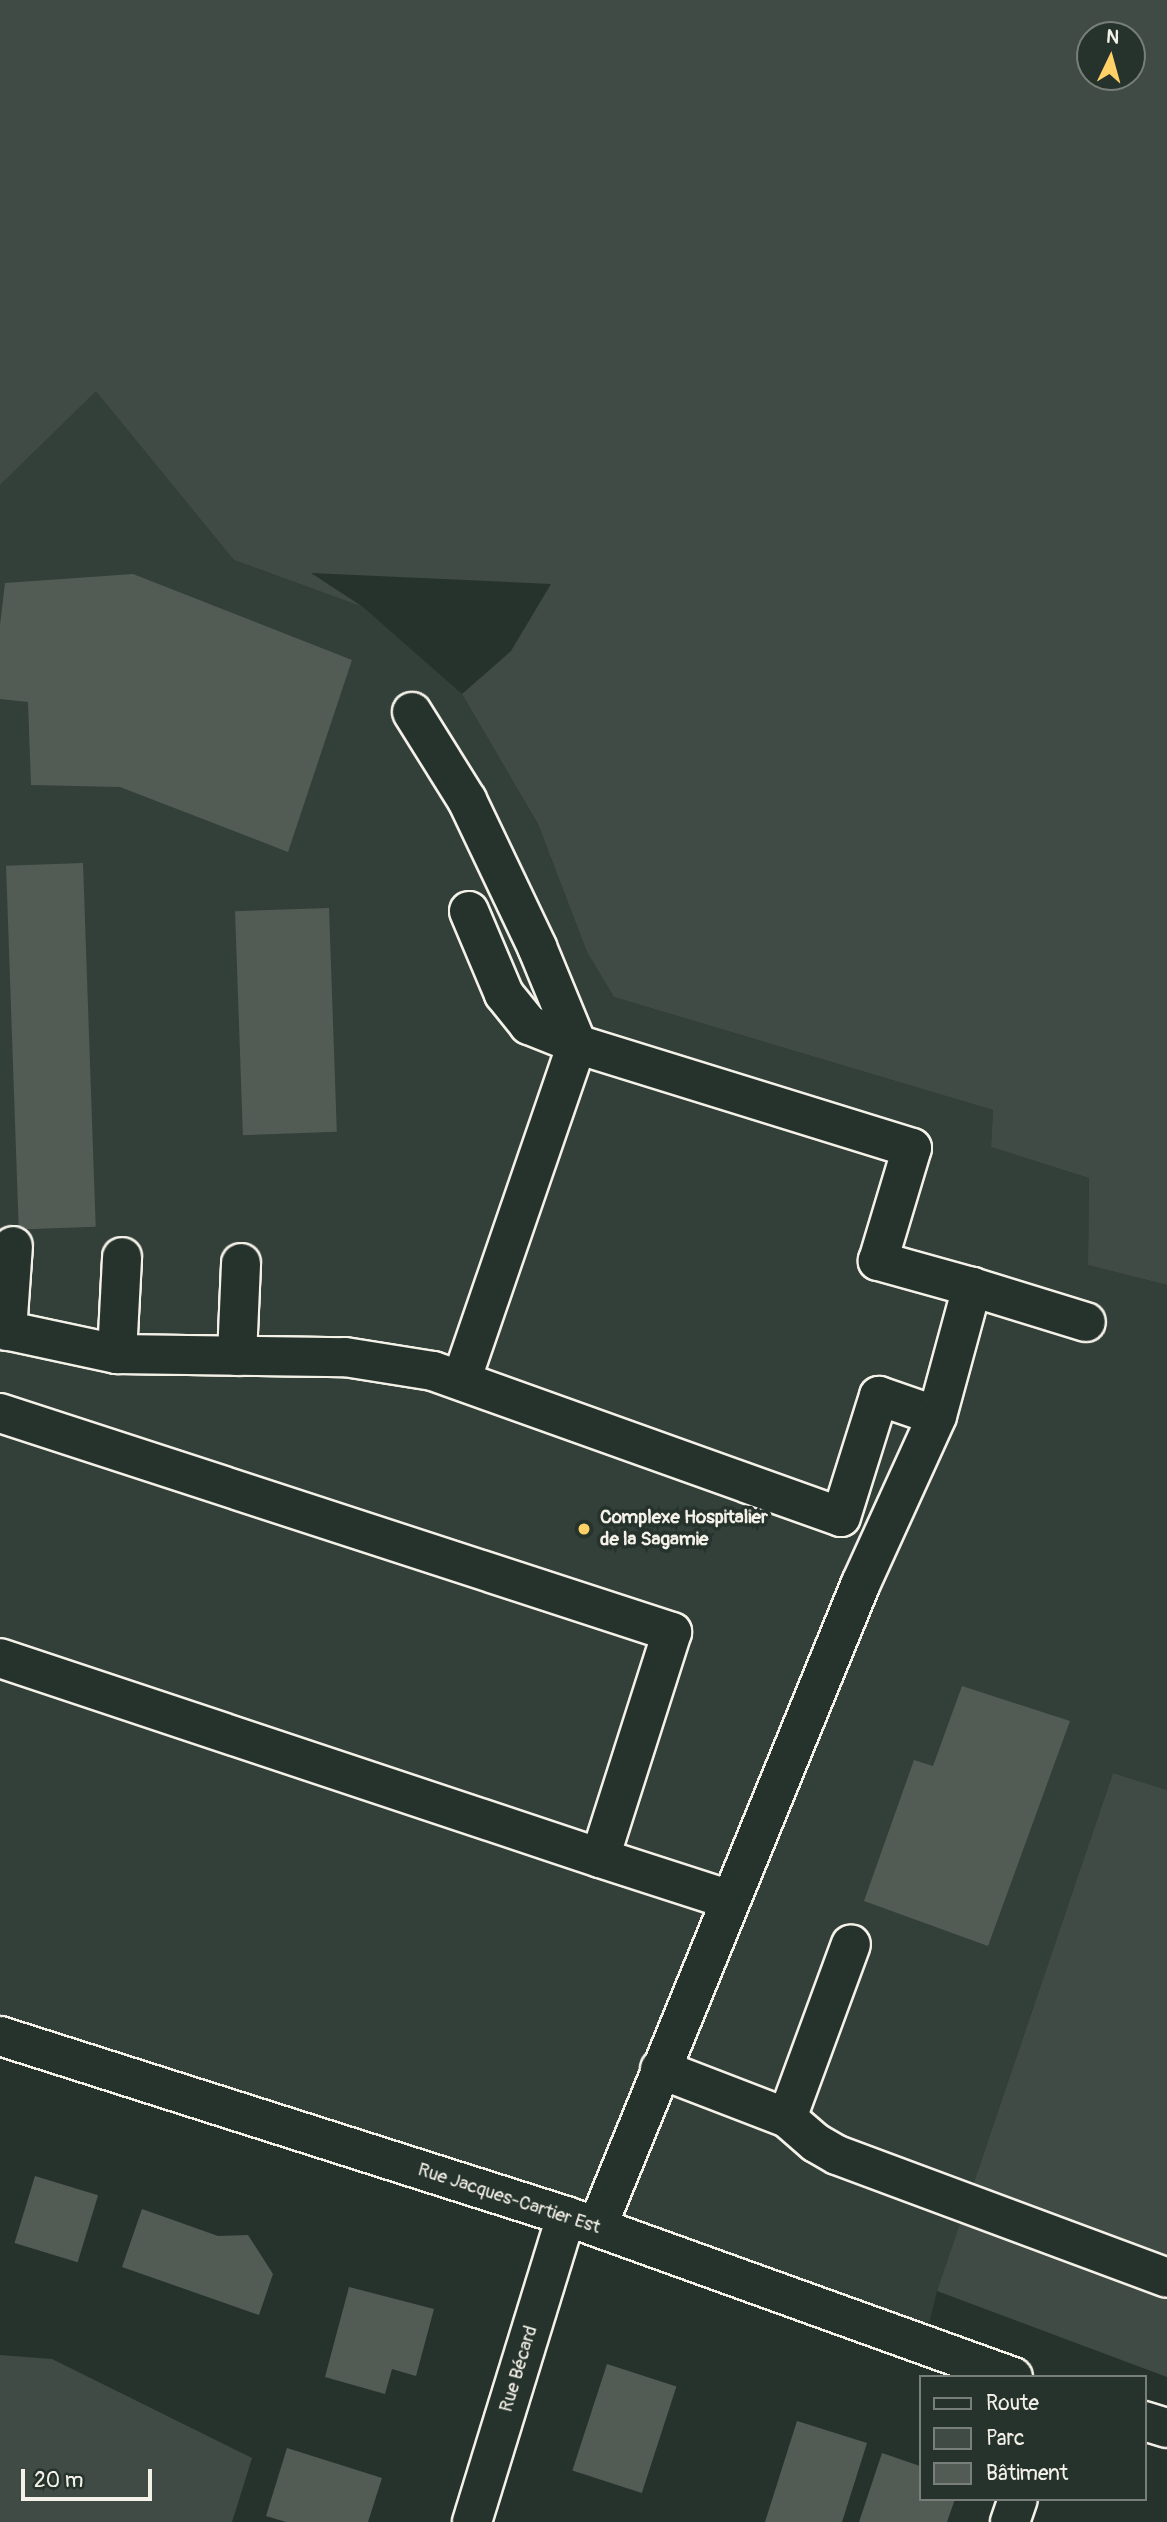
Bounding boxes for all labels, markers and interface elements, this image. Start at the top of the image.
north arrow [1076,21,1146,91]
text: N [1105,25,1120,50]
place label: Complexe Hospitalier de la Sagamie [600,1507,768,1551]
marker: Complexe Hospitalier de la Sagamie [574,1519,594,1539]
street label: Rue Jacques-Cartier Est [415,2159,603,2239]
street label: Rue Bécard [495,2323,543,2415]
legend [918,2375,1146,2501]
text: Route [986,2390,1039,2417]
text: Parc [986,2425,1025,2452]
scale bar [24,2456,156,2500]
text: Bâtiment [986,2460,1068,2487]
text: 20 m [34,2467,83,2494]

